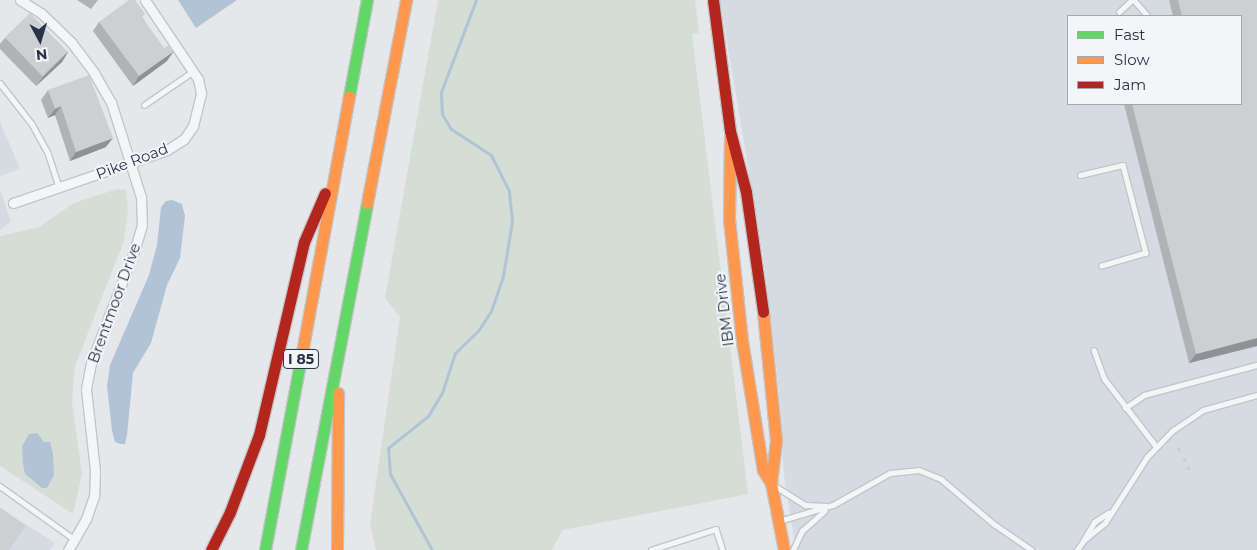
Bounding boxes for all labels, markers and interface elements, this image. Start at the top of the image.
north arrow [15,15,65,65]
legend [1067,15,1242,105]
text: Fast [1114,25,1145,44]
text: N [35,45,48,64]
text: Slow [1114,50,1150,69]
text: Jam [1114,75,1146,94]
street label: Pike Road [93,139,171,183]
street label: Brentmoor Drive [84,241,144,365]
street label: IBM Drive [711,272,737,348]
road number: I 85 [282,348,320,370]

